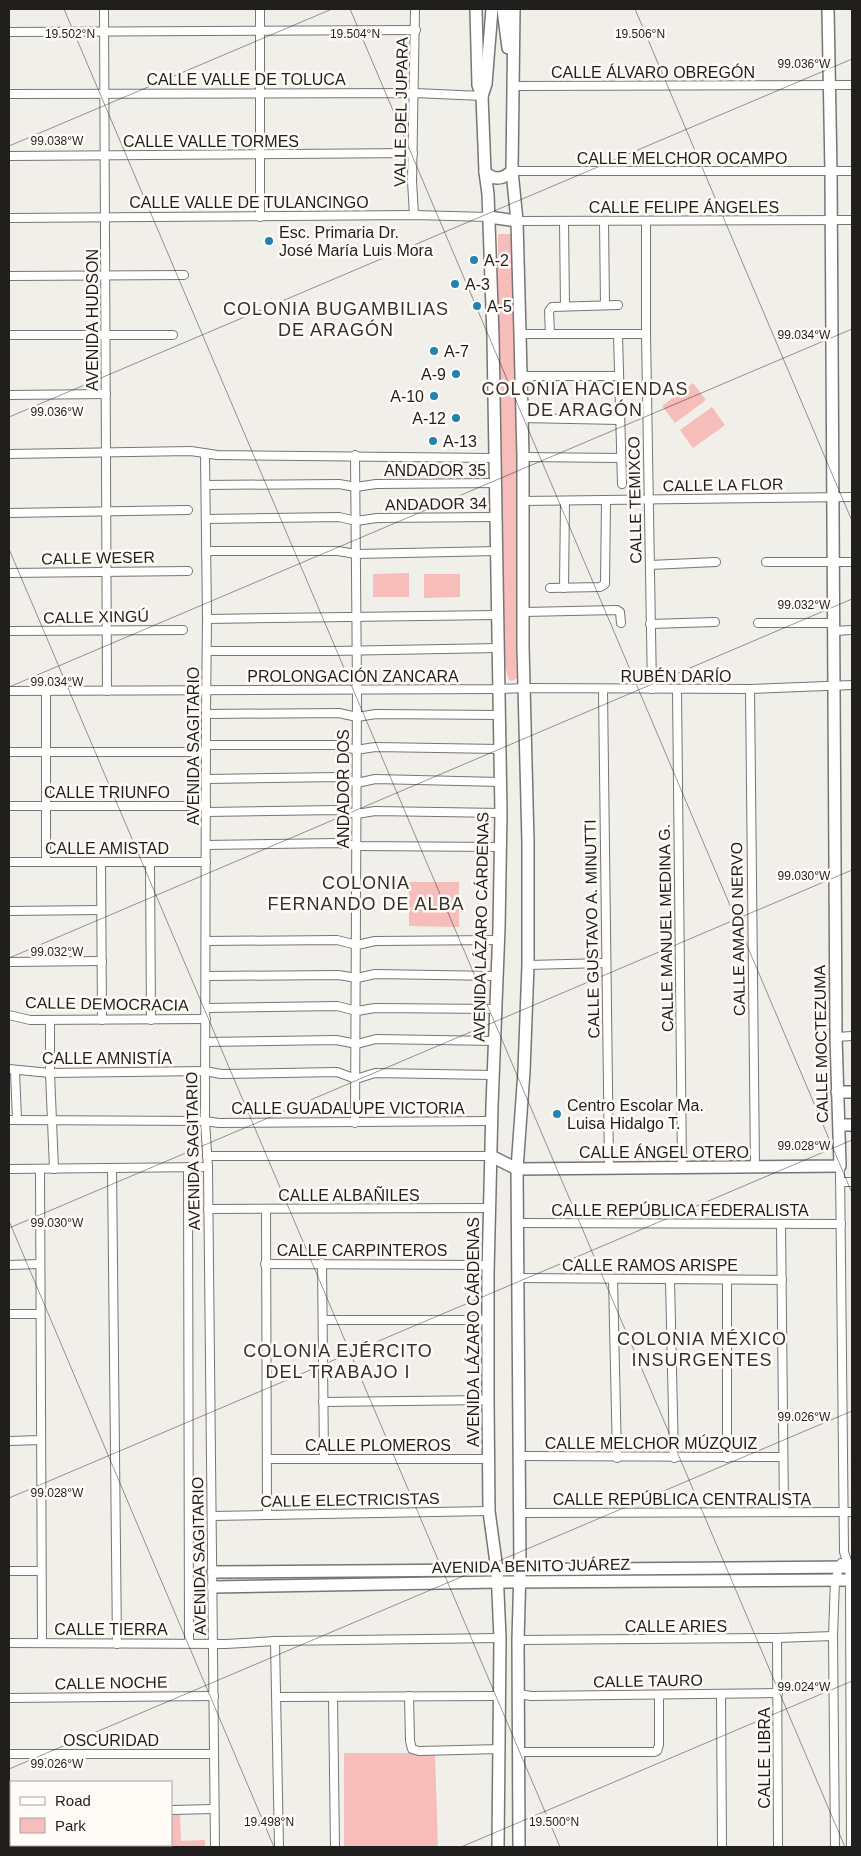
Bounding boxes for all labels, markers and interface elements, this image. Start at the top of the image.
text: 19.502°N [45,27,95,41]
text: 19.504°N [330,27,380,41]
text: 19.506°N [615,27,665,41]
street label: VALLE DEL JUPARA [391,37,411,187]
text: 99.036°W [778,57,831,71]
street label: CALLE ÁLVARO OBREGÓN [551,63,755,81]
street label: CALLE VALLE DE TOLUCA [146,71,346,88]
street label: CALLE VALLE TORMES [123,133,299,150]
text: 99.038°W [31,134,84,148]
street label: CALLE MELCHOR OCAMPO [577,150,787,167]
street label: CALLE VALLE DE TULANCINGO [129,194,369,211]
street label: CALLE FELIPE ÁNGELES [589,198,779,216]
place label: Esc. Primaria Dr. José María Luis Mora [279,224,433,259]
marker: Esc. Primaria Dr. José María Luis Mora [263,235,275,247]
street label: AVENIDA HUDSON [84,249,101,391]
place label: A-2 [484,252,509,269]
marker: A-2 [468,254,480,266]
place label: A-3 [465,276,490,293]
marker: A-3 [449,278,461,290]
place label: A-5 [487,298,512,315]
district label: COLONIA BUGAMBILIAS DE ARAGÓN [223,299,449,340]
marker: A-5 [471,300,483,312]
text: 99.034°W [778,328,831,342]
place label: A-7 [444,343,469,360]
marker: A-7 [428,345,440,357]
place label: A-9 [421,366,446,383]
marker: A-9 [450,368,462,380]
district label: COLONIA HACIENDAS DE ARAGÓN [481,379,689,420]
place label: A-10 [390,388,424,405]
marker: A-10 [428,390,440,402]
text: 99.036°W [31,405,84,419]
place label: A-12 [412,410,446,427]
marker: A-12 [450,412,462,424]
place label: A-13 [443,433,477,450]
marker: A-13 [427,435,439,447]
street label: CALLE TEMIXCO [625,436,645,564]
street label: ANDADOR 35 [384,462,486,479]
street label: CALLE LA FLOR [662,475,784,495]
street label: ANDADOR 34 [385,495,487,513]
street label: CALLE WESER [41,549,155,567]
text: 99.032°W [778,598,831,612]
street label: CALLE XINGÚ [43,607,149,626]
street label: AVENIDA SAGITARIO [185,667,202,825]
street label: PROLONGACIÓN ZANCARA [247,667,459,685]
street label: RUBÉN DARÍO [620,667,732,685]
text: 99.034°W [31,675,84,689]
street label: ANDADOR DOS [335,729,352,849]
street label: CALLE TRIUNFO [44,784,170,801]
street label: AVENIDA LÁZARO CÁRDENAS [469,812,492,1042]
street label: CALLE GUSTAVO A. MINUTTI [582,819,602,1039]
street label: CALLE MANUEL MEDINA G. [656,824,676,1032]
street label: CALLE AMISTAD [45,840,169,857]
street label: CALLE AMADO NERVO [728,842,748,1016]
text: 99.030°W [778,869,831,883]
district label: COLONIA FERNANDO DE ALBA [267,873,465,914]
text: 99.032°W [31,945,84,959]
street label: CALLE MOCTEZUMA [811,964,831,1123]
street label: CALLE DEMOCRACIA [25,994,189,1014]
street label: CALLE AMNISTÍA [42,1049,172,1067]
street label: AVENIDA SAGITARIO [183,1072,203,1230]
place label: Centro Escolar Ma. Luisa Hidalgo T. [567,1097,704,1132]
street label: CALLE GUADALUPE VICTORIA [231,1100,465,1117]
marker: Centro Escolar Ma. Luisa Hidalgo T. [551,1108,563,1120]
text: 99.028°W [778,1139,831,1153]
street label: CALLE ÁNGEL OTERO [579,1143,749,1161]
street label: CALLE ALBAÑILES [278,1185,420,1204]
street label: CALLE REPÚBLICA FEDERALISTA [551,1201,809,1219]
text: 99.030°W [31,1216,84,1230]
street label: AVENIDA LÁZARO CÁRDENAS [464,1217,482,1447]
street label: CALLE CARPINTEROS [277,1242,447,1259]
street label: CALLE RAMOS ARISPE [562,1257,738,1274]
district label: COLONIA MÉXICO INSURGENTES [617,1329,787,1370]
district label: COLONIA EJÉRCITO DEL TRABAJO I [243,1341,433,1382]
text: 99.026°W [778,1410,831,1424]
street label: CALLE MELCHOR MÚZQUIZ [545,1434,757,1452]
street label: CALLE PLOMEROS [305,1437,451,1454]
street label: AVENIDA SAGITARIO [189,1477,209,1635]
text: 99.028°W [31,1486,84,1500]
street label: CALLE ELECTRICISTAS [260,1490,440,1510]
street label: CALLE REPÚBLICA CENTRALISTA [553,1490,812,1508]
street label: AVENIDA BENITO JUÁREZ [432,1555,631,1576]
street label: CALLE ARIES [625,1618,727,1635]
street label: CALLE TIERRA [54,1621,168,1638]
street label: CALLE TAURO [593,1672,703,1690]
street label: CALLE NOCHE [54,1674,168,1692]
text: 99.024°W [778,1680,831,1694]
street label: CALLE LIBRA [756,1707,773,1809]
street label: OSCURIDAD [63,1732,159,1749]
text: 99.026°W [31,1757,84,1771]
legend [10,1781,172,1846]
text: Road [55,1792,91,1809]
text: 19.498°N [244,1815,294,1829]
text: 19.500°N [529,1815,579,1829]
text: Park [55,1817,86,1834]

